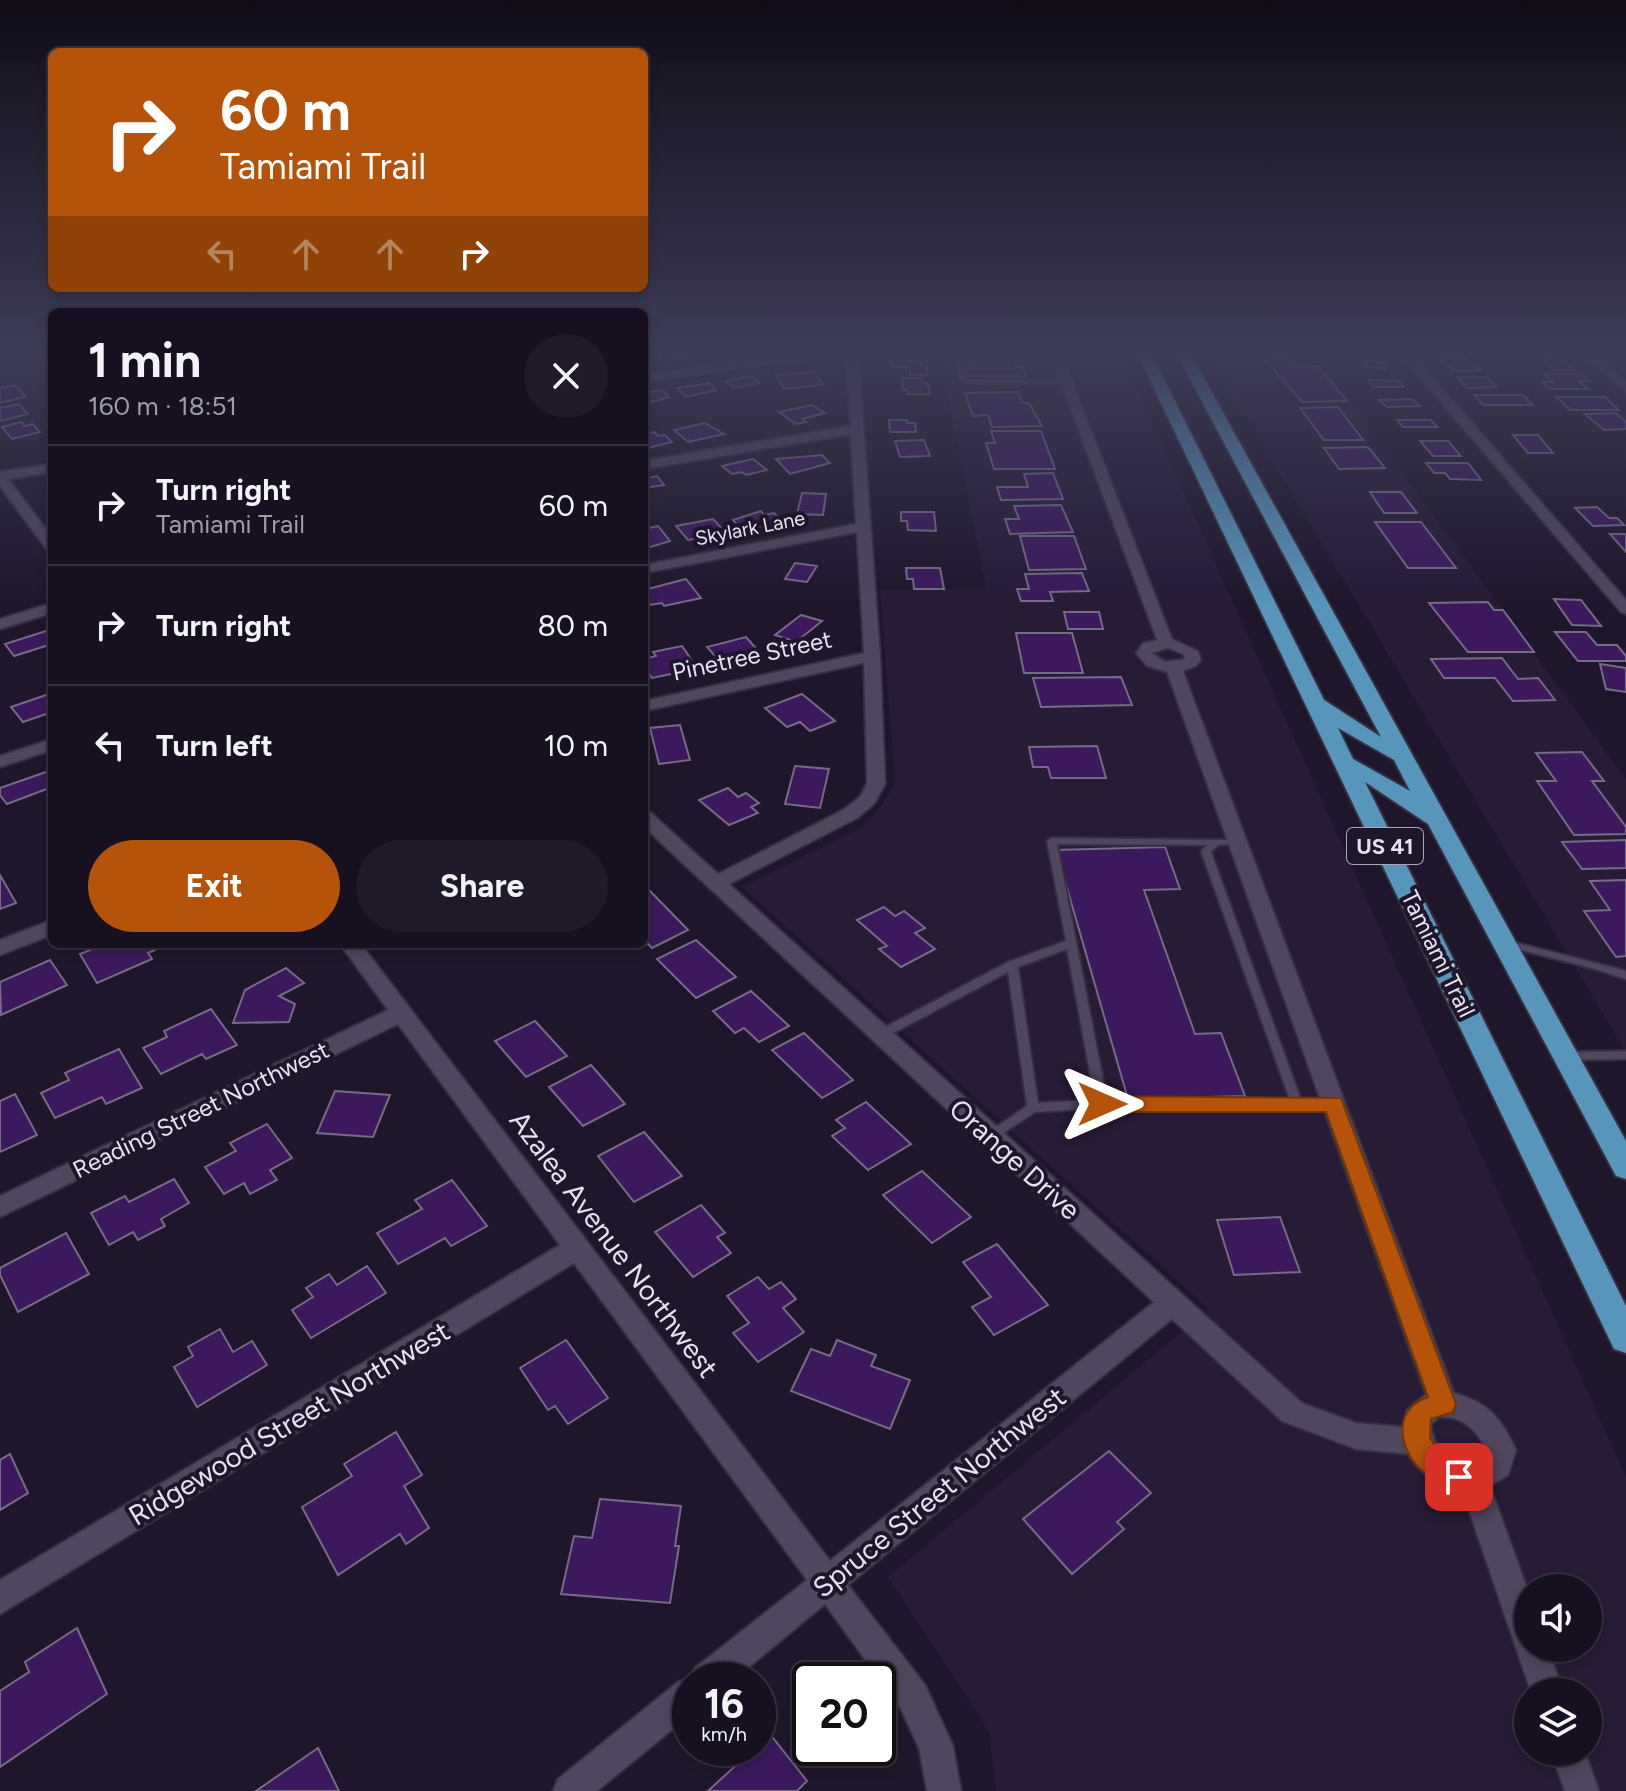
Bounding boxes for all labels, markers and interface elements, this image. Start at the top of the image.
text: 60 m [220,77,351,144]
icon: right [88,80,192,184]
text: Tamiami Trail [220,145,426,188]
icon: left [200,232,244,276]
icon: ahead [284,232,328,276]
icon: ahead [368,232,412,276]
icon: right [452,232,496,276]
text: 1 min [88,331,201,389]
button: close [524,334,608,418]
text: 160 m · 18:51 [88,390,237,422]
text: Turn right [156,471,291,508]
icon: right [88,483,132,527]
text: 60 m [539,487,608,524]
street label: Skylark Lane [693,506,807,550]
text: Tamiami Trail [156,508,305,540]
icon: right [88,603,132,647]
text: Turn right [156,607,291,644]
text: 80 m [537,607,608,644]
street label: Pinetree Street [669,624,834,687]
icon: left [88,723,132,767]
text: Turn left [156,727,273,764]
text: 10 m [543,727,608,764]
road number: US 41 [1347,828,1423,864]
button: Exit [88,840,340,932]
button: Share [356,840,608,932]
street label: Tamiami Trail [1395,886,1482,1022]
street label: Reading Street Northwest [68,1035,334,1184]
position arrow [1060,1062,1144,1146]
street label: Orange Drive [943,1091,1087,1227]
street label: Azalea Avenue Northwest [503,1104,725,1384]
street label: Ridgewood Street Northwest [122,1314,456,1532]
street label: Spruce Street Northwest [806,1380,1072,1604]
pin [1425,1443,1493,1511]
icon: arrive [1437,1455,1481,1499]
map controls [1514,1574,1602,1766]
button: sound [1514,1574,1602,1662]
speed limit sign: 20 [792,1662,896,1766]
button: layers [1514,1678,1602,1766]
text: 16 [704,1680,744,1728]
text: km/h [701,1722,747,1746]

